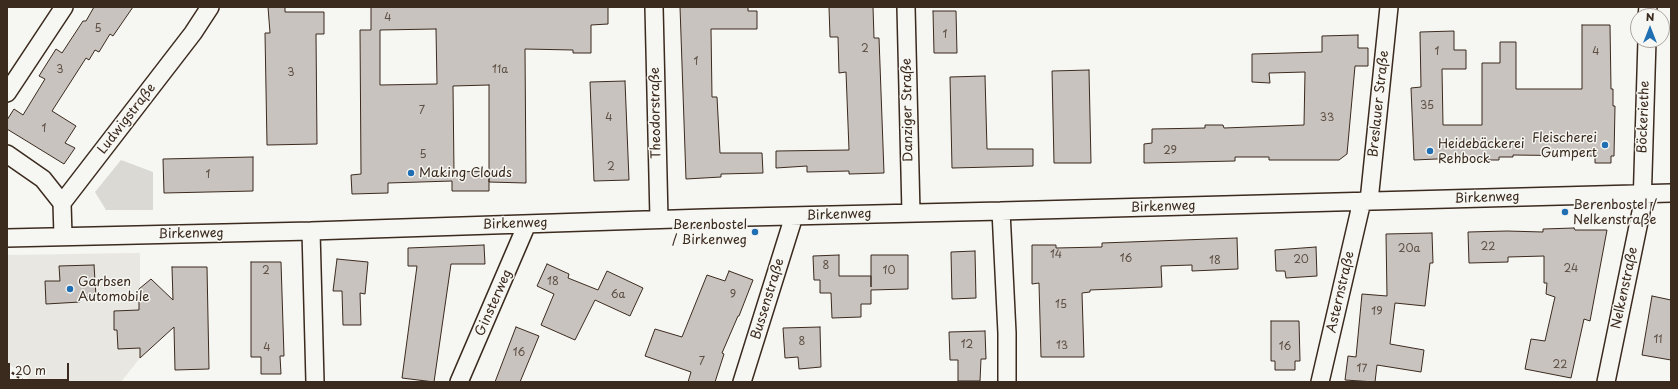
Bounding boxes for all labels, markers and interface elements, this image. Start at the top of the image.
north arrow [1630,8,1670,48]
text: N [1646,8,1654,25]
house number: 4 [384,11,392,25]
house number: 5 [94,22,102,36]
house number: 1 [943,28,947,42]
house number: 2 [861,42,869,56]
house number: 1 [1435,45,1439,59]
house number: 4 [1592,45,1600,59]
street label: Breslauer Straße [1366,50,1392,158]
house number: 1 [694,55,698,69]
street label: Danziger Straße [899,58,917,162]
house number: 3 [56,63,64,77]
house number: 11a [492,63,508,77]
house number: 3 [287,66,295,80]
street label: Theodorstraße [647,67,665,159]
street label: Böckeriethe [1635,80,1653,154]
street label: Ludwigstraße [95,81,159,157]
house number: 35 [1420,99,1434,113]
house number: 7 [419,104,425,118]
house number: 4 [605,111,613,125]
house number: 33 [1320,111,1334,125]
house number: 1 [42,122,46,136]
place label: Fleischerei Gumpert [1532,130,1597,161]
place label: Heidebäckerei Rehbock [1438,136,1525,167]
marker: Fleischerei Gumpert [1600,140,1610,150]
house number: 29 [1163,144,1177,158]
marker: Heidebäckerei Rehbock [1425,146,1435,156]
house number: 5 [419,148,427,162]
house number: 2 [607,160,615,174]
place label: Making Clouds [419,165,512,181]
house number: 1 [206,168,210,182]
marker: Making Clouds [406,168,416,178]
street label: Birkenweg [1454,189,1520,207]
place label: Berenbostel / Nelkenstraße [1573,197,1657,228]
street label: Birkenweg [1130,198,1196,216]
street label: Birkenweg [806,206,872,224]
marker: Berenbostel / Nelkenstraße [1560,207,1570,217]
street label: Birkenweg [482,215,548,233]
place label: Berenbostel / Birkenweg [672,217,747,248]
street label: Birkenweg [158,226,224,242]
marker: Berenbostel / Birkenweg [750,227,760,237]
house number: 22 [1481,240,1495,254]
house number: 20a [1398,242,1420,256]
street label: Nelkenstraße [1609,246,1641,330]
house number: 14 [1050,248,1062,262]
street label: Asternstraße [1324,250,1358,334]
house number: 16 [1120,252,1132,266]
house number: 20 [1293,253,1309,267]
house number: 18 [1209,254,1221,268]
street label: Bussenstraße [748,257,788,341]
house number: 8 [823,259,829,273]
house number: 24 [1564,262,1578,276]
house number: 2 [262,264,270,278]
house number: 10 [883,264,895,278]
street label: Ginsterweg [472,267,516,339]
place label: Garbsen Automobile [78,274,150,305]
house number: 18 [547,275,559,289]
marker: Garbsen Automobile [65,284,75,294]
house number: 6a [611,288,625,302]
house number: 9 [730,288,736,302]
house number: 15 [1055,298,1067,312]
house number: 19 [1371,305,1383,319]
house number: 11 [1653,333,1663,347]
house number: 8 [799,335,805,349]
house number: 12 [961,338,973,352]
house number: 13 [1056,339,1068,353]
house number: 16 [1279,340,1291,354]
house number: 4 [263,341,271,355]
house number: 16 [513,346,525,360]
scale bar [10,355,71,381]
house number: 7 [699,355,705,369]
house number: 22 [1553,358,1567,372]
text: 20 m [15,361,46,379]
house number: 17 [1357,362,1367,376]

